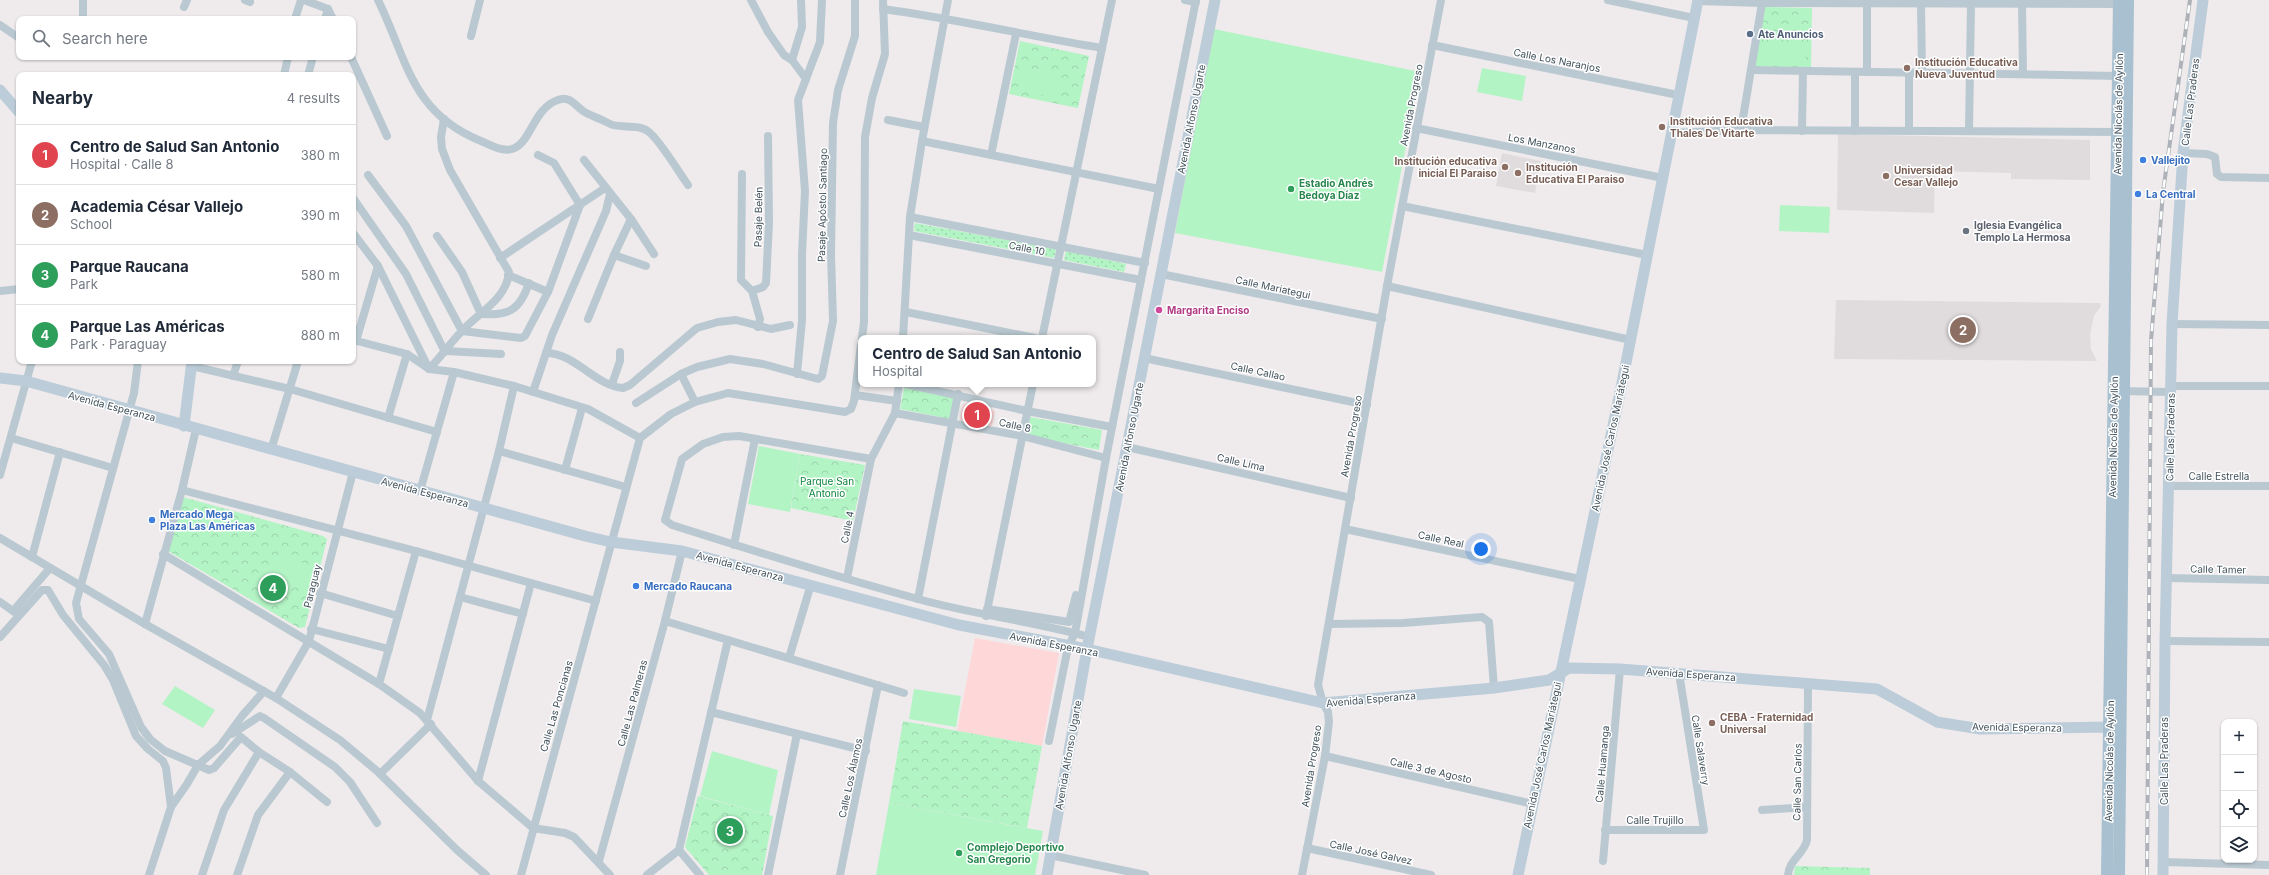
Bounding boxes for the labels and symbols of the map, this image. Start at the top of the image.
place label: Ate Anuncios [1758,28,1824,40]
marker: Ate Anuncios [1745,29,1755,39]
street label: Calle Los Naranjos [1513,46,1601,74]
street label: Avenida Nicolás de Ayllón [2111,53,2125,175]
place label: Institución Educativa Nueva Juventud [1915,56,2018,80]
street label: Calle Las Praderas [2179,58,2201,146]
street label: Avenida Alfonso Ugarte [1175,63,1208,175]
street label: Avenida Progreso [1397,63,1425,147]
marker: Institución Educativa Nueva Juventud [1902,63,1912,73]
place label: Institución Educativa Thales De Vitarte [1670,115,1773,139]
marker: Institución Educativa Thales De Vitarte [1657,122,1667,132]
street label: Los Manzanos [1507,131,1577,155]
street label: Pasaje Apóstol Santiago [815,148,829,262]
place label: Vallejito [2151,154,2190,166]
place label: Institución educativa inicial El Paraiso [1394,155,1497,179]
marker: Vallejito [2138,155,2148,165]
place label: Institución Educativa El Paraiso [1526,161,1624,185]
marker: Institución educativa inicial El Paraiso [1500,162,1510,172]
place label: Universidad Cesar Vallejo [1894,164,1958,188]
marker: Institución Educativa El Paraiso [1513,168,1523,178]
marker: Universidad Cesar Vallejo [1881,171,1891,181]
place label: Estadio Andrés Bedoya Díaz [1299,177,1373,202]
marker: Estadio Andrés Bedoya Díaz [1286,184,1296,194]
street label: Pasaje Belén [751,187,765,247]
place label: La Central [2146,188,2196,200]
marker: La Central [2133,189,2143,199]
place label: Iglesia Evangélica Templo La Hermosa [1974,219,2071,243]
marker: Iglesia Evangélica Templo La Hermosa [1961,226,1971,236]
street label: Calle 10 [1008,239,1046,257]
street label: Calle Mariategui [1234,273,1312,301]
place label: Margarita Enciso [1167,304,1249,317]
marker: Margarita Enciso [1154,305,1164,315]
pin: 2 [1950,315,1976,345]
street label: Calle Callao [1229,359,1287,383]
street label: Avenida José Carlos Mariátegui [1589,364,1631,512]
street label: Avenida Nicolás de Ayllón [2106,376,2120,498]
street label: Avenida Alfonso Ugarte [1113,381,1146,493]
street label: Avenida Esperanza [67,389,157,423]
street label: Calle Las Praderas [2163,393,2177,481]
street label: Avenida Progreso [1338,394,1364,478]
pin: 1 [964,400,990,430]
street label: Calle 8 [998,416,1032,434]
street label: Calle Lima [1216,451,1266,473]
street label: Calle Estrella [2189,470,2249,482]
street label: Avenida Esperanza [380,475,470,509]
park label: Parque San Antonio [800,475,854,499]
place label: Mercado Mega Plaza Las Américas [160,508,256,532]
street label: Calle 4 [838,510,856,544]
marker: Mercado Mega Plaza Las Américas [147,515,157,525]
street label: Calle Real [1417,528,1465,550]
your location [1471,539,1491,559]
street label: Avenida Esperanza [695,549,785,583]
street label: Paraguay [301,563,323,609]
street label: Calle Tamer [2190,563,2246,575]
pin: 4 [260,573,286,603]
place label: Mercado Raucana [644,580,732,592]
marker: Mercado Raucana [631,581,641,591]
street label: Avenida Esperanza [1009,630,1099,658]
street label: Calle Las Palmeras [615,658,649,748]
street label: Calle Las Poncianas [537,659,575,753]
street label: Avenida Esperanza [1646,665,1736,683]
street label: Avenida José Carlos Mariátegui [1521,681,1563,829]
street label: Avenida Esperanza [1326,689,1416,709]
street label: Avenida Alfonso Ugarte [1052,699,1084,811]
street label: Avenida Nicolás de Ayllón [2102,700,2116,822]
place label: CEBA - Fraternidad Universal [1720,711,1813,735]
street label: Calle Salaverry [1690,714,1713,786]
street label: Calle Las Praderas [2158,717,2170,805]
marker: CEBA - Fraternidad Universal [1707,718,1717,728]
street label: Avenida Esperanza [1972,720,2062,734]
street label: Avenida Progreso [1299,724,1323,808]
street label: Calle Huamanga [1593,725,1611,803]
street label: Calle Los Álamos [835,737,864,819]
street label: Calle San Carlos [1790,743,1804,821]
street label: Calle 3 de Agosto [1389,755,1473,785]
street label: Calle Trujillo [1626,814,1684,826]
pin: 3 [717,816,743,846]
street label: Calle José Galvez [1329,837,1413,867]
place label: Complejo Deportivo San Gregorio [967,841,1064,866]
marker: Complejo Deportivo San Gregorio [954,848,964,858]

